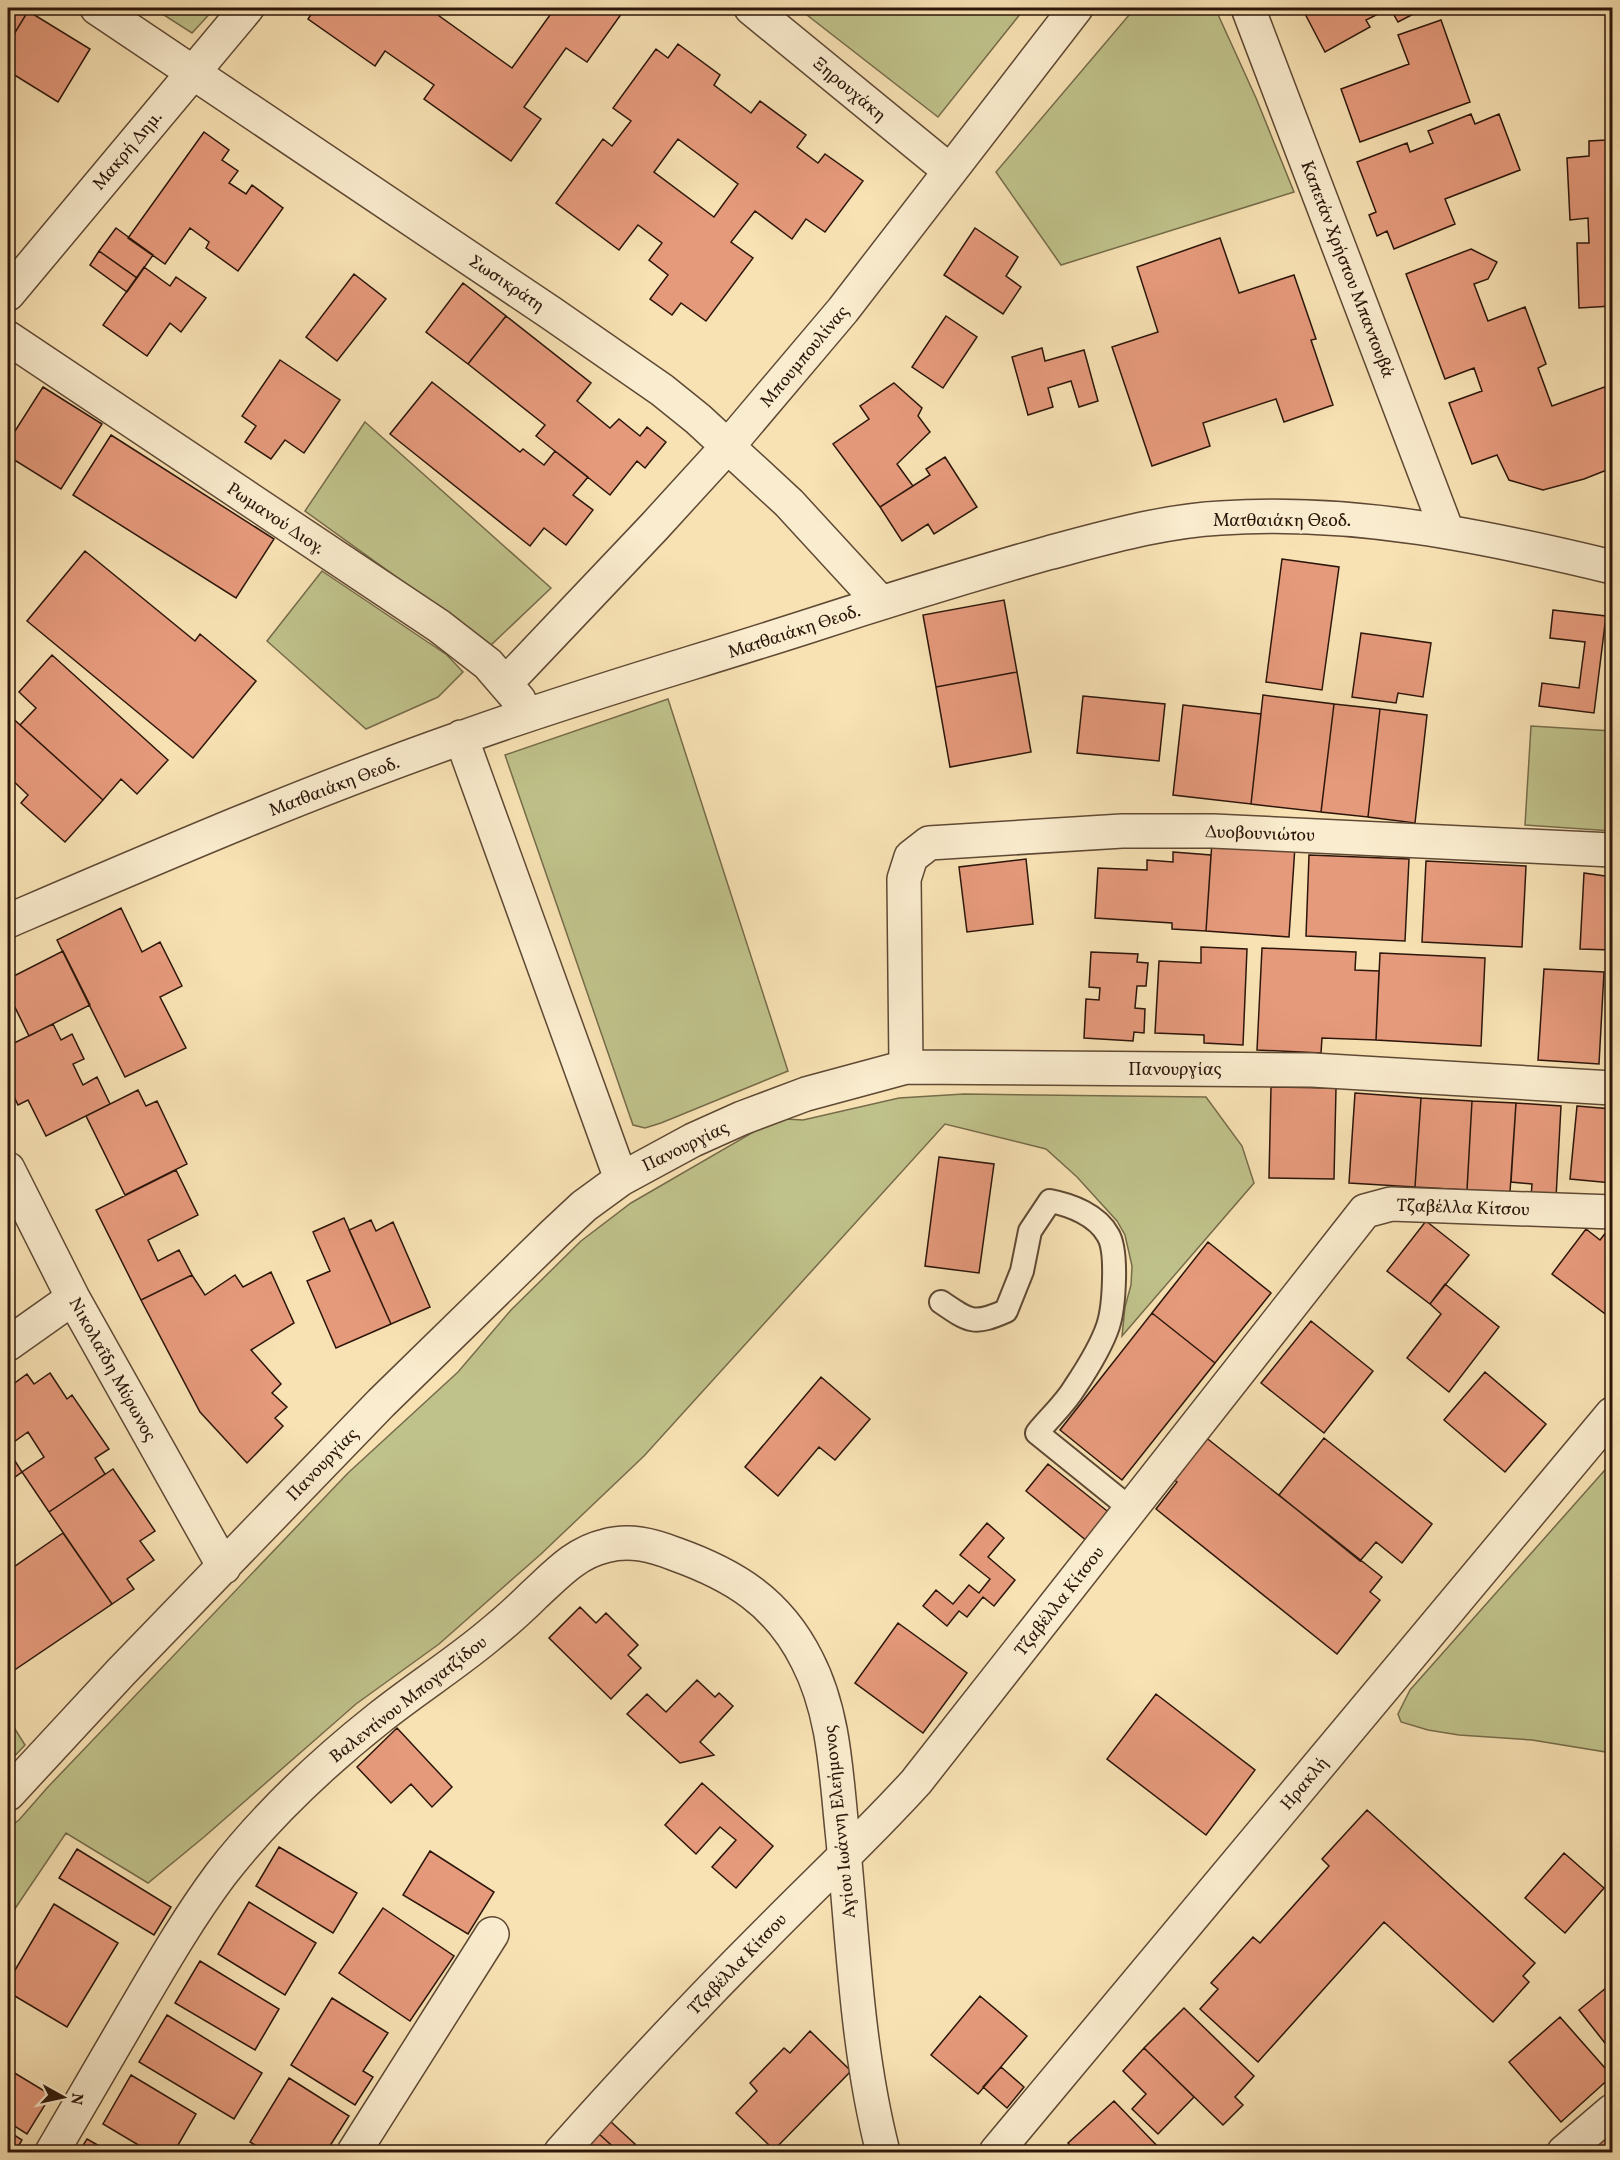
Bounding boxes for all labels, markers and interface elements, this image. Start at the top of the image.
street label: Ξηρουχάκη [807,52,891,128]
street label: Μακρή Δημ. [87,106,169,196]
street label: Καπετάν Χρήστου Μπαντουβά [1294,157,1400,382]
street label: Σωσικράτη [463,250,549,319]
street label: Μπουμπουλίνας [755,301,855,413]
street label: Ρωμανού Διογ. [221,477,329,561]
street label: Ματθαιάκη Θεοδ. [1213,509,1351,534]
street label: Ματθαιάκη Θεοδ. [725,599,864,666]
street label: Ματθαιάκη Θεοδ. [266,751,404,824]
street label: Δυοβουνιώτου [1205,820,1315,849]
street label: Πανουργίας [1128,1058,1222,1083]
street label: Πανουργίας [638,1116,733,1179]
street label: Τζαβέλλα Κίτσου [1396,1194,1530,1223]
street label: Νικολαΐδη Μύρωνος [62,1293,162,1446]
street label: Πανουργίας [282,1423,365,1507]
street label: Τζαβέλλα Κίτσου [1009,1542,1111,1662]
street label: Βαλεντίνου Μπογατζίδου [325,1631,493,1770]
street label: Αγίου Ιωάννη Ελεήμονος [818,1724,863,1920]
street label: Ηρακλή [1275,1752,1335,1816]
street label: Τζαβέλλα Κίτσου [683,1908,793,2022]
north arrow [33,2067,93,2127]
text: N [64,2092,88,2106]

